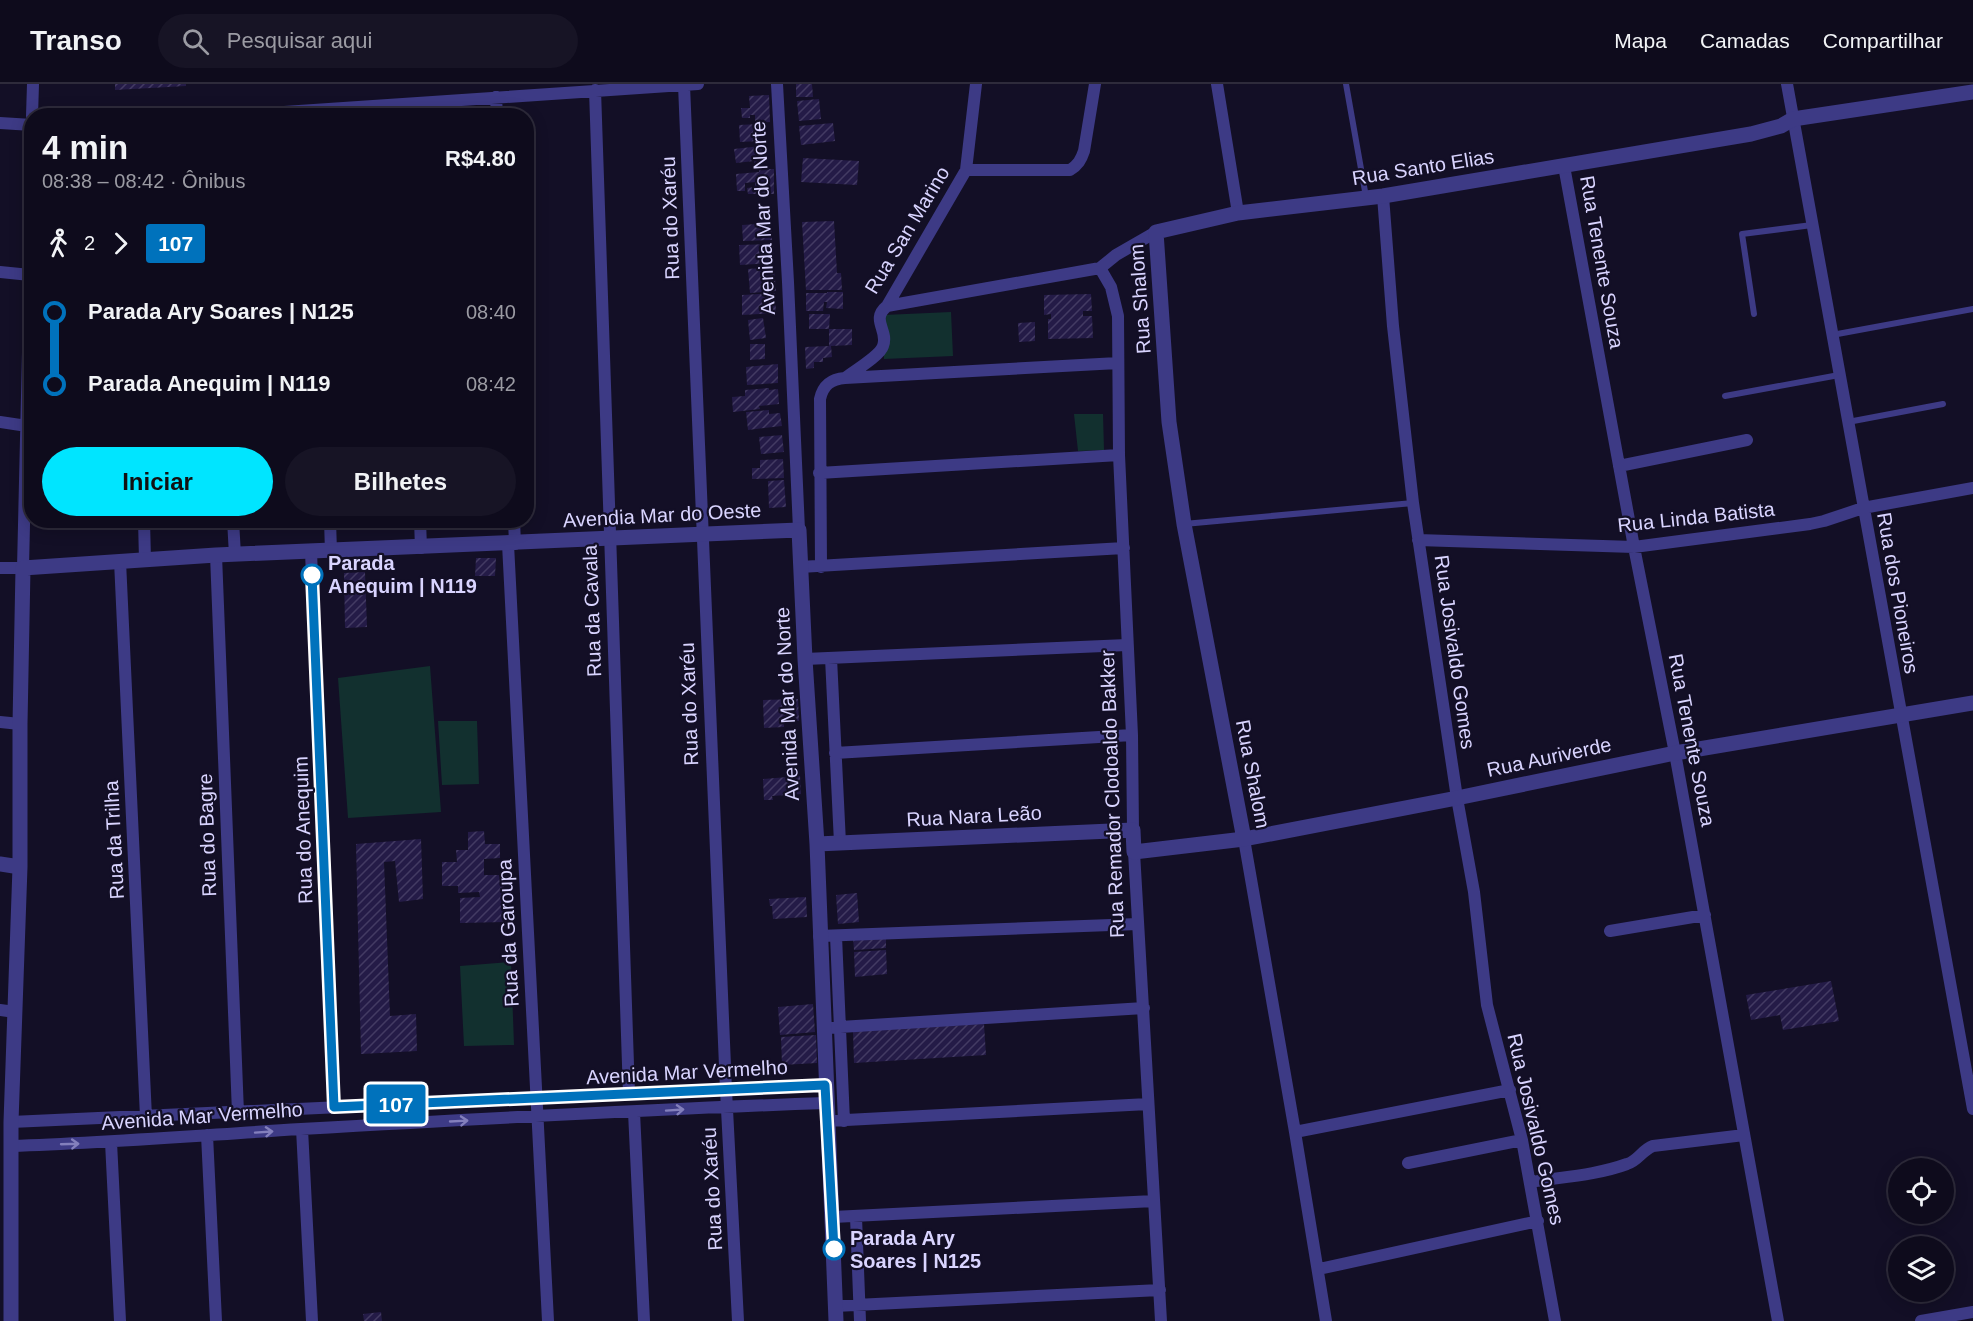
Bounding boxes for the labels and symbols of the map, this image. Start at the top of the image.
street label: Avenida Mar do Norte [747,120,779,316]
street label: Rua Santo Elias [1350,145,1496,189]
street label: Rua do Xaréu [657,156,683,280]
street label: Rua San Marino [860,162,954,298]
street label: Rua Tenente Souza [1576,174,1628,351]
street label: Rua Shalom [1125,243,1155,355]
street label: Rua Linda Batista [1616,498,1777,536]
street label: Avendia Mar do Oeste [562,499,762,531]
street label: Rua dos Pioneiros [1873,511,1923,675]
street label: Rua da Cavala [579,544,605,677]
place label: Parada Anequim | N119 [328,552,477,597]
street label: Rua Josivaldo Gomes [1430,554,1480,750]
marker: Parada Anequim | N119 [301,564,323,586]
street label: Avenida Mar do Norte [771,606,803,802]
street label: Rua do Xaréu [676,642,702,766]
street label: Rua Remador Clodoaldo Bakker [1096,649,1128,938]
street label: Rua Tenente Souza [1664,652,1720,829]
street label: Rua Shalom [1232,718,1274,830]
street label: Rua Auriverde [1485,733,1613,781]
street label: Rua do Anequim [289,756,317,904]
street label: Rua do Bagre [194,773,220,897]
street label: Rua da Trilha [100,779,128,900]
street label: Rua Nara Leão [906,801,1042,831]
street label: Rua da Garoupa [493,858,523,1007]
street label: Rua Josivaldo Gomes [1503,1031,1569,1227]
street label: Avenida Mar Vermelho [586,1056,788,1088]
line badge: 107 [362,1084,430,1124]
street label: Avenida Mar Vermelho [100,1098,304,1134]
one-way arrow [664,1104,684,1115]
one-way arrow [448,1115,468,1126]
one-way arrow [254,1126,274,1137]
street label: Rua do Xaréu [698,1127,726,1251]
one-way arrow [59,1138,79,1150]
place label: Parada Ary Soares | N125 [850,1227,981,1272]
marker: Parada Ary Soares | N125 [823,1238,845,1260]

